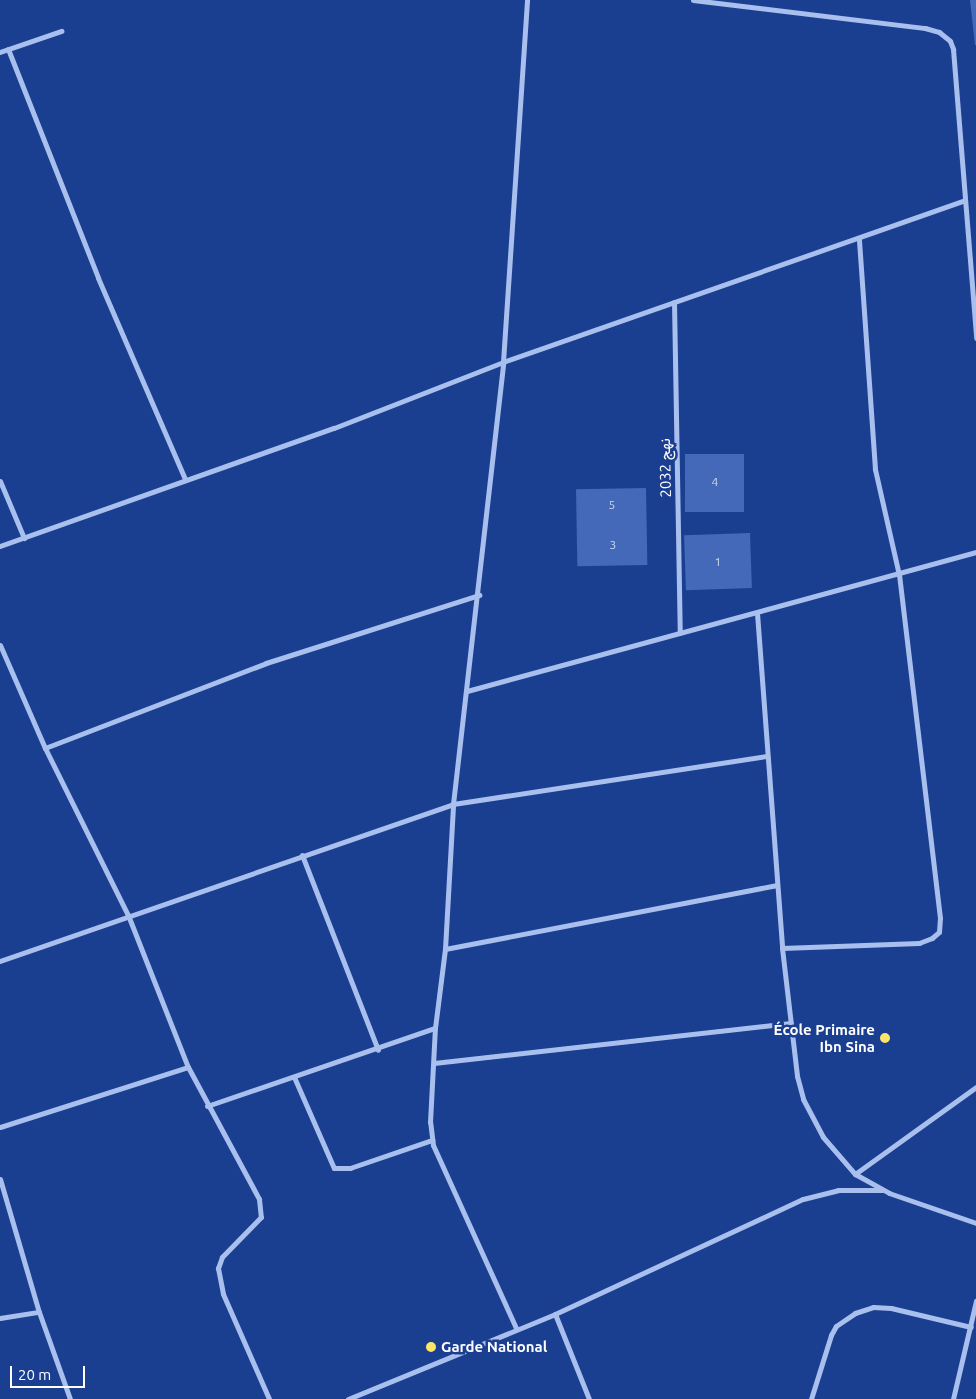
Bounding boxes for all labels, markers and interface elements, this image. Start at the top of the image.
street label: نهج 2032 [655,438,675,498]
house number: 4 [712,475,718,489]
house number: 5 [609,498,615,512]
house number: 3 [610,538,616,552]
house number: 1 [715,555,721,569]
place label: École Primaire Ibn Sina [774,1020,875,1055]
marker: École Primaire Ibn Sina [879,1032,891,1044]
place label: Garde National [441,1338,547,1356]
marker: Garde National [425,1341,437,1353]
scale bar [12,1356,88,1388]
text: 20 m [18,1366,51,1383]

